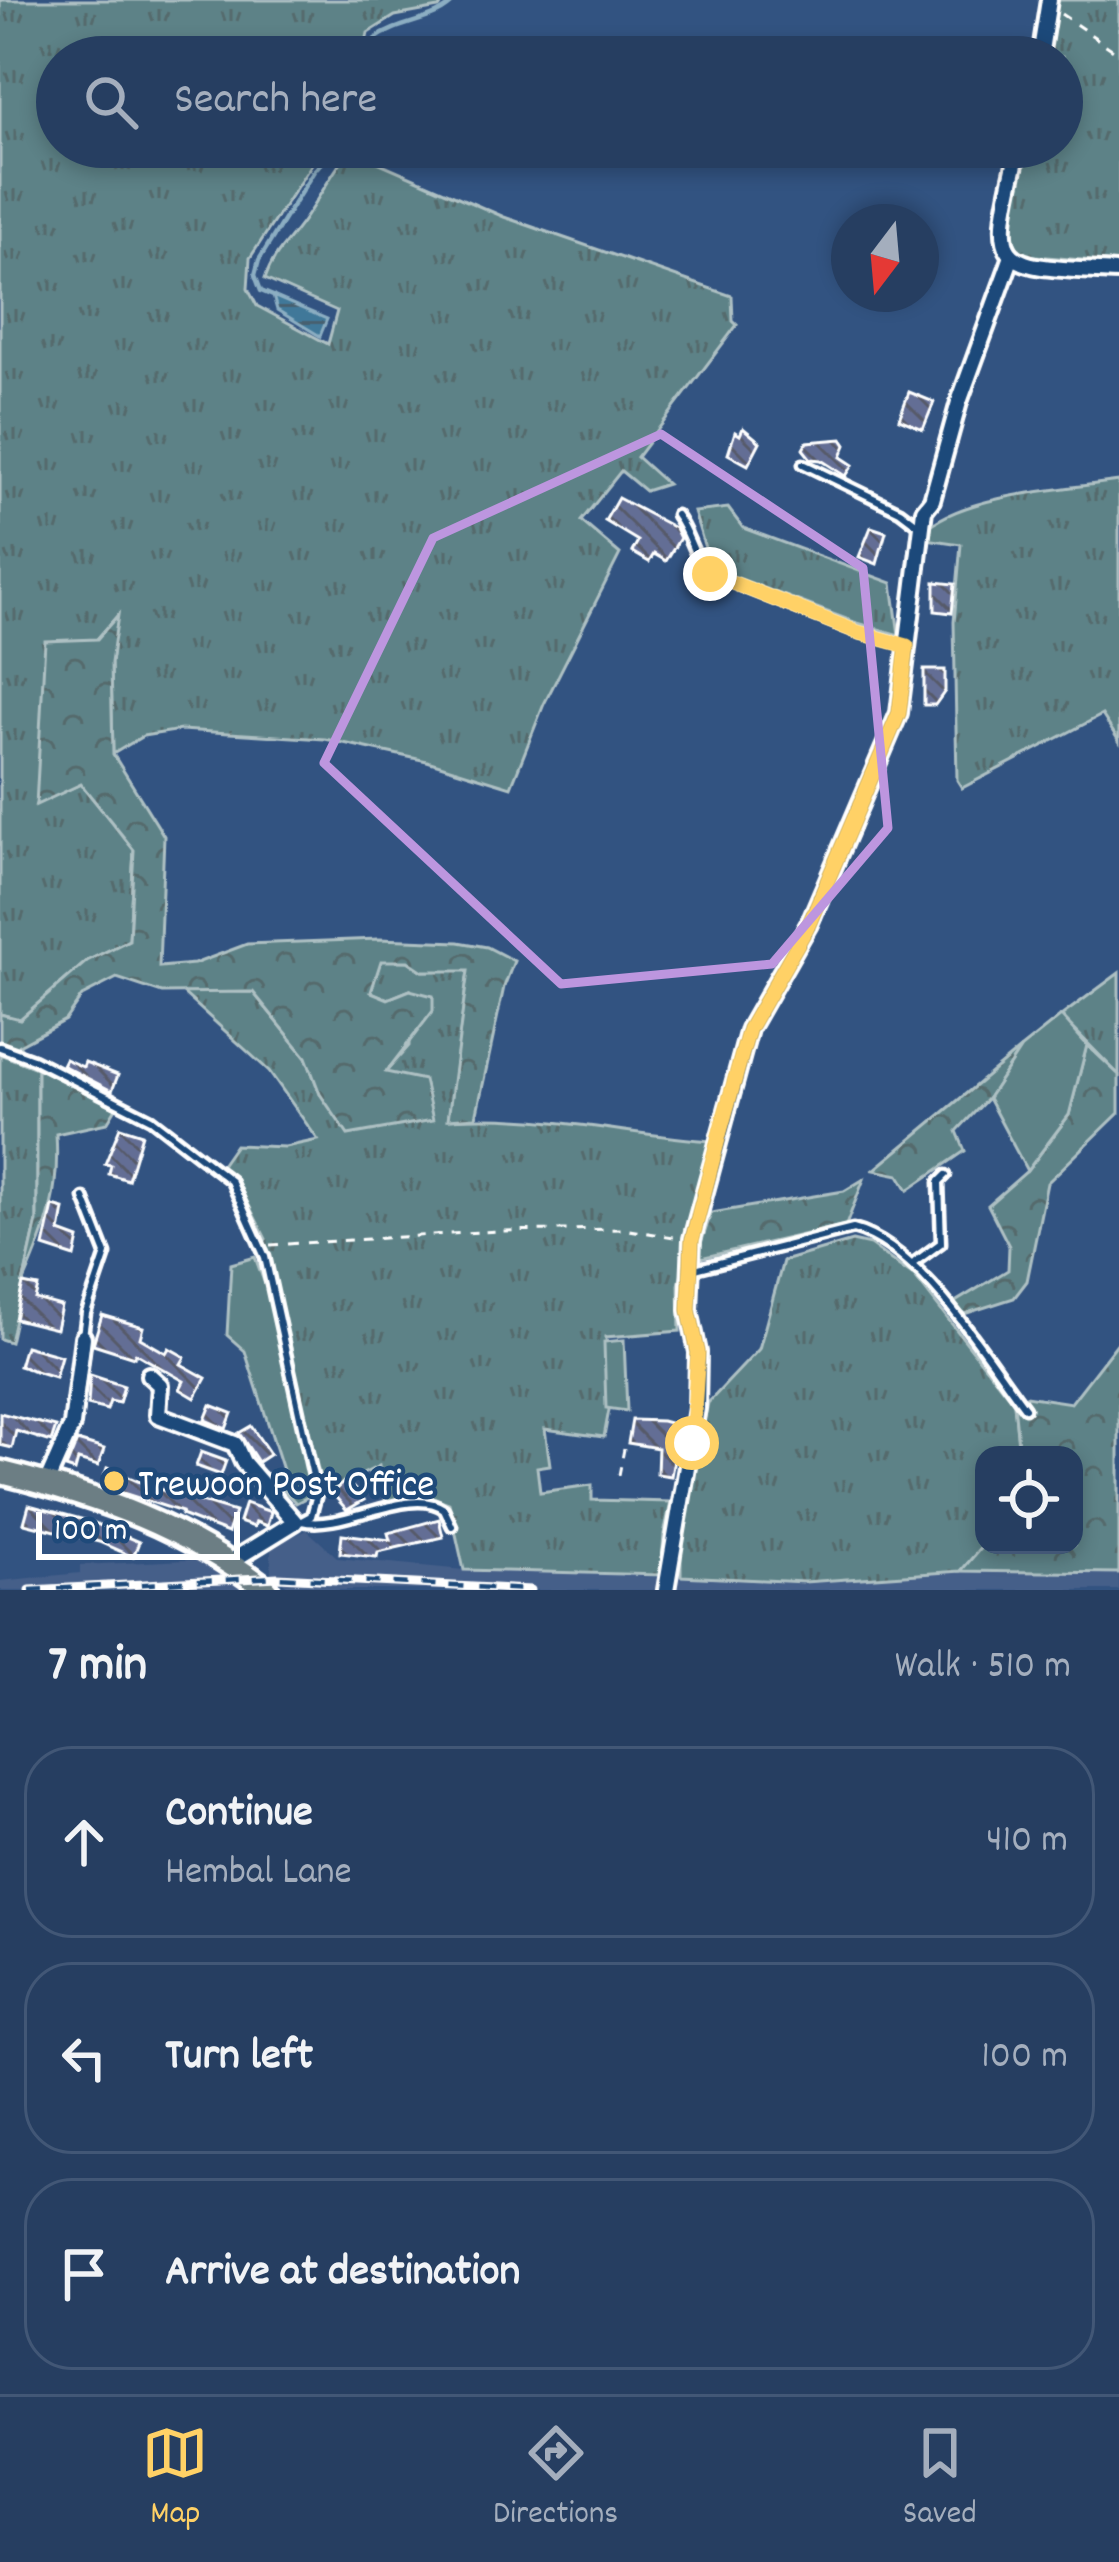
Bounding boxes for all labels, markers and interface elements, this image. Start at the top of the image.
search box [36,36,1083,168]
icon: search [78,69,144,135]
text: Search here [174,70,377,134]
north arrow [831,204,939,312]
route end [683,547,737,601]
route start [665,1416,719,1470]
map controls [975,1446,1083,1554]
button: locate [975,1446,1083,1554]
place label: Trewoon Post Office [138,1460,434,1515]
marker: Trewoon Post Office [101,1468,127,1494]
scale bar [36,1506,240,1559]
text: 100 m [54,1509,127,1556]
text: 7 min [48,1632,147,1704]
text: Walk · 510 m [895,1641,1071,1696]
text: Continue [165,1783,313,1847]
icon: ahead [51,1809,117,1875]
text: 410 m [986,1815,1068,1870]
text: Hembal Lane [165,1847,352,1902]
icon: left [51,2025,117,2091]
text: Turn left [165,2026,313,2090]
text: 100 m [981,2031,1068,2086]
icon: arrive [51,2241,117,2307]
text: Arrive at destination [165,2242,520,2306]
tab: Map [142,2420,208,2539]
tab: Directions [493,2420,618,2539]
tab: Saved [903,2420,977,2539]

